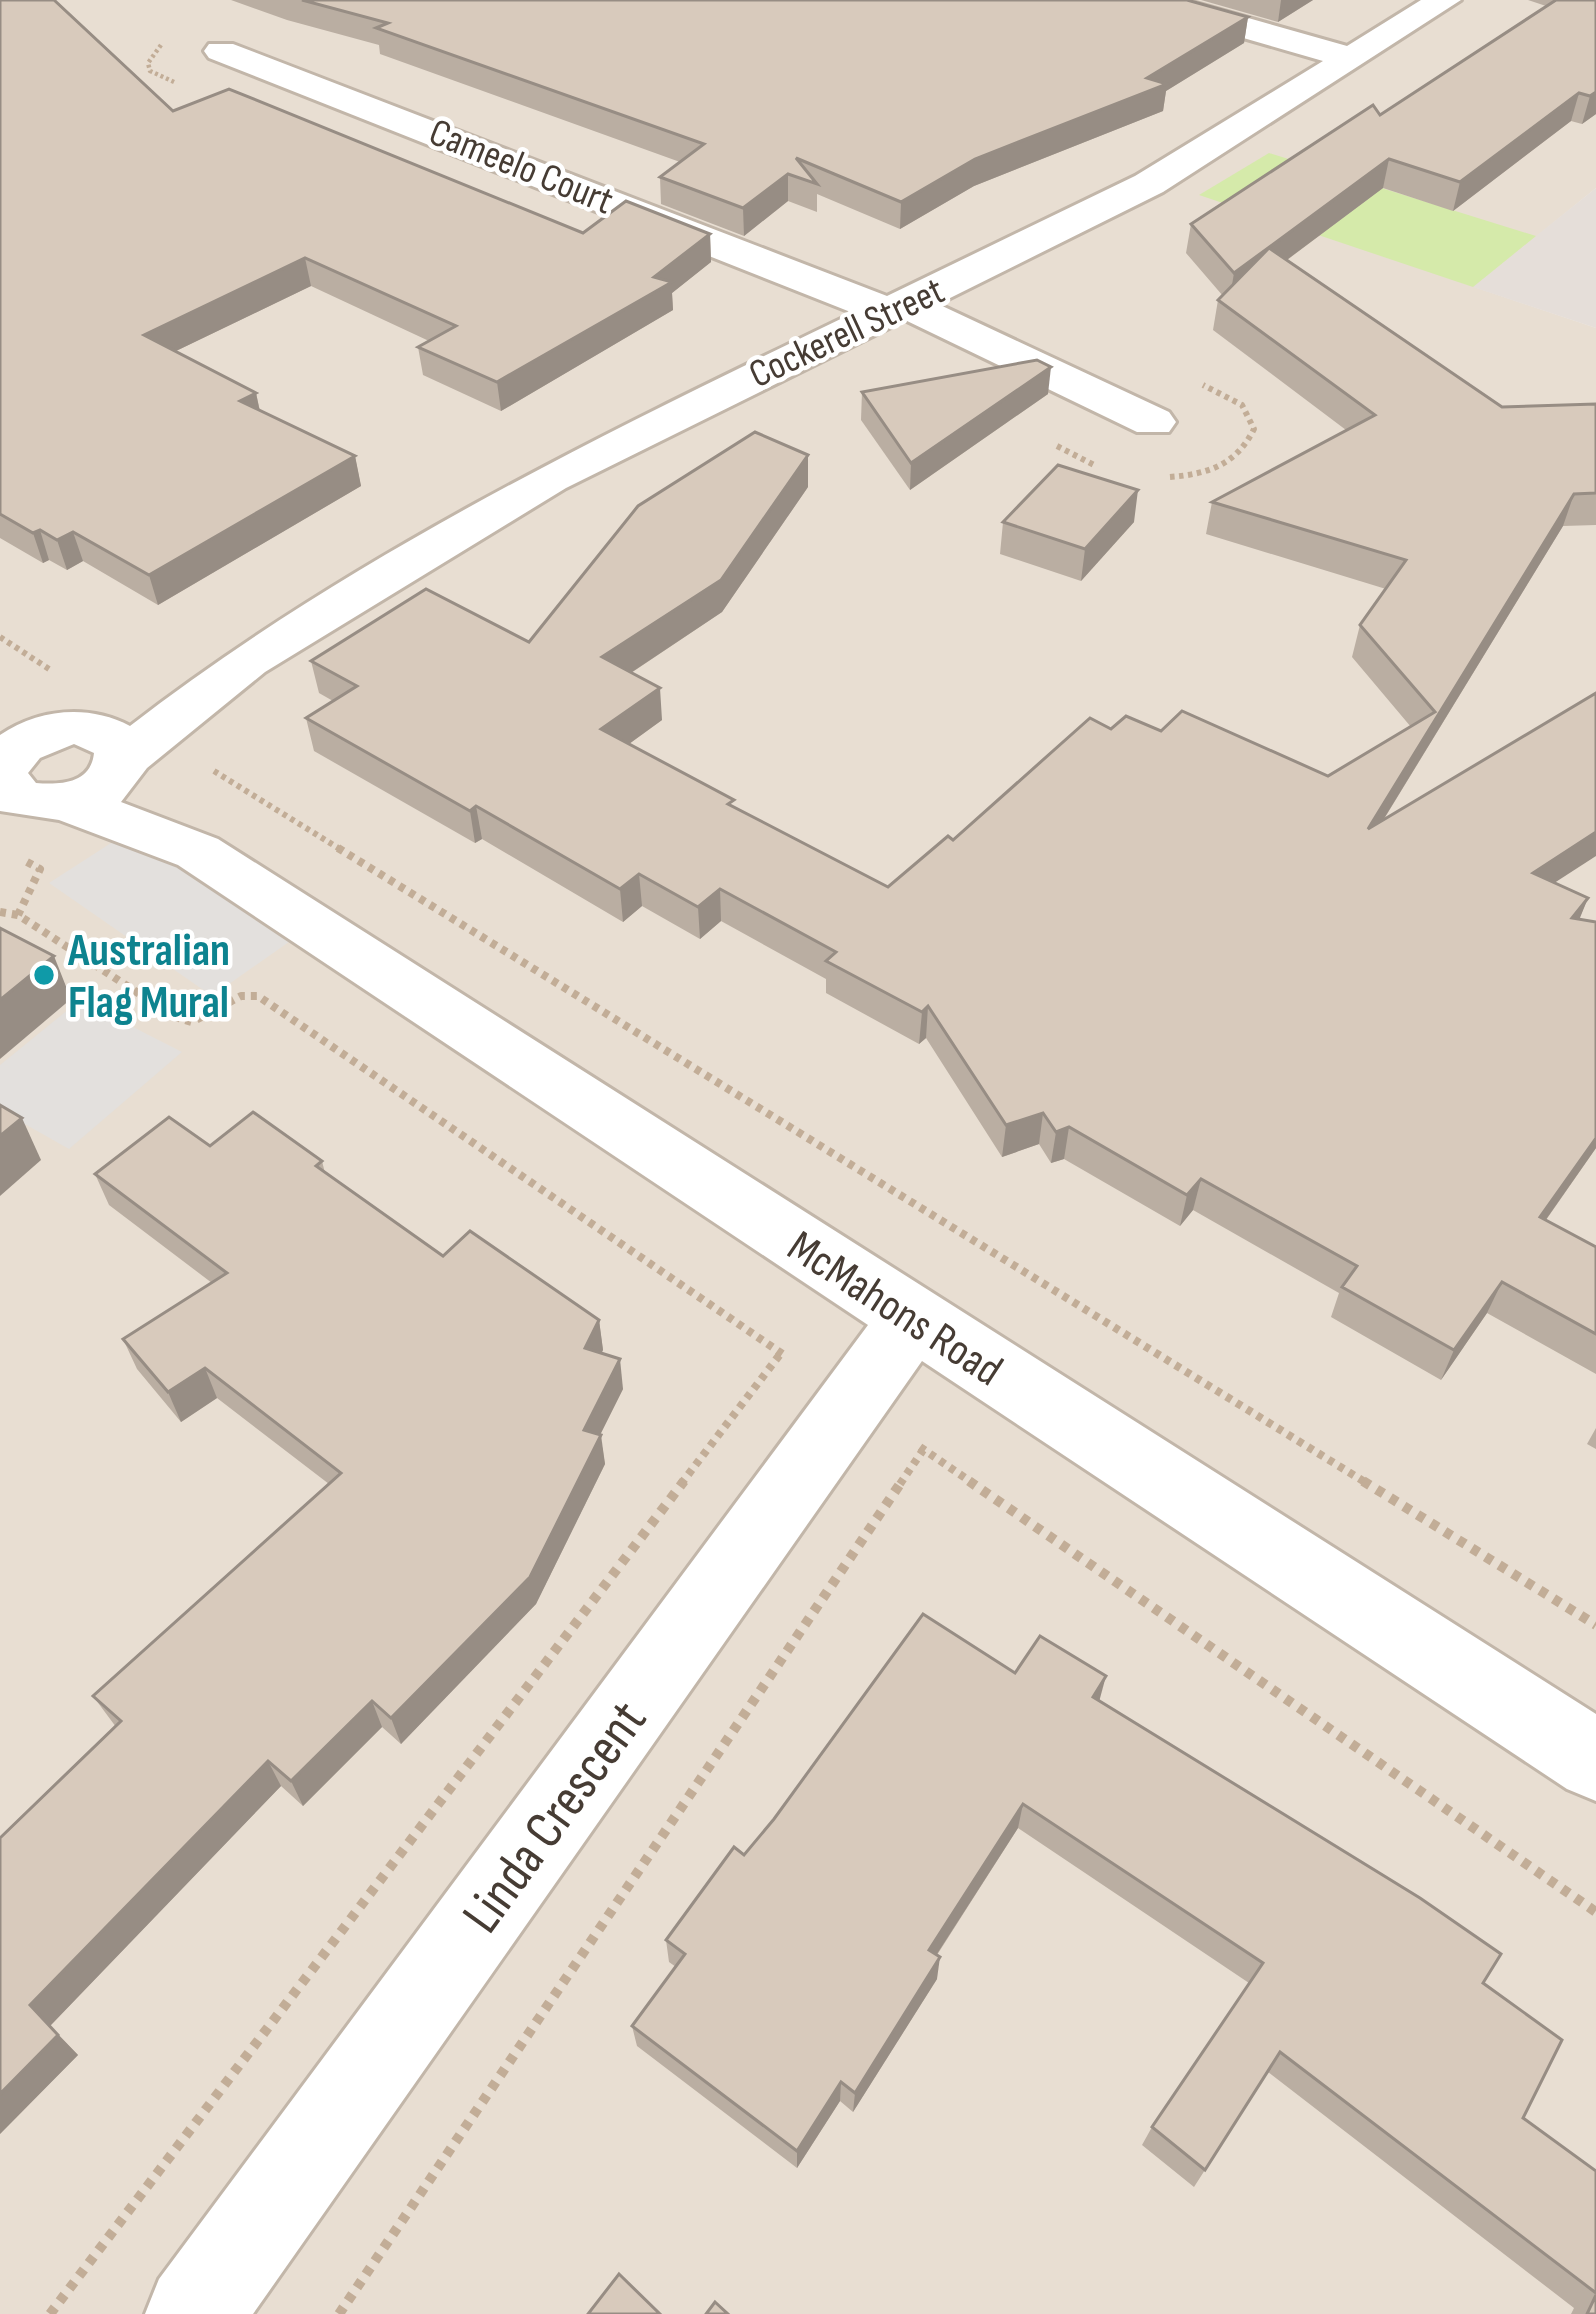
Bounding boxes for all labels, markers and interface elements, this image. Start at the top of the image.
street label: Cameelo Court [422,109,620,225]
street label: Cockerell Street [742,268,952,399]
place label: Australian Flag Mural [67,924,230,1031]
marker: Australian Flag Mural [31,962,57,988]
street label: McMahons Road [777,1220,1012,1399]
street label: Linda Crescent [449,1689,661,1946]

